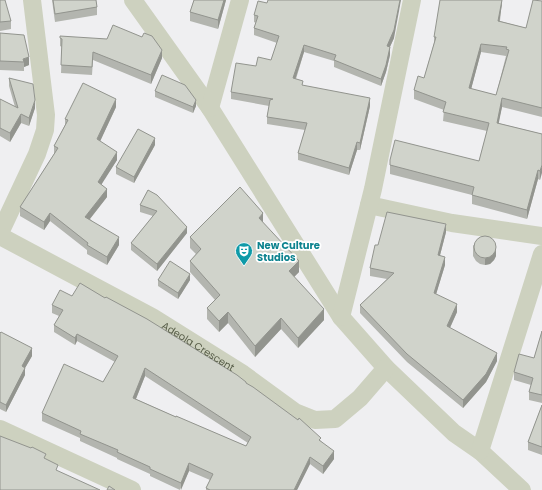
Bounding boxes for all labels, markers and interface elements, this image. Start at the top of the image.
place label: New Culture Studios [257,238,320,265]
theatre icon: New Culture Studios [234,241,254,266]
street label: Adeola Crescent [159,318,238,375]

